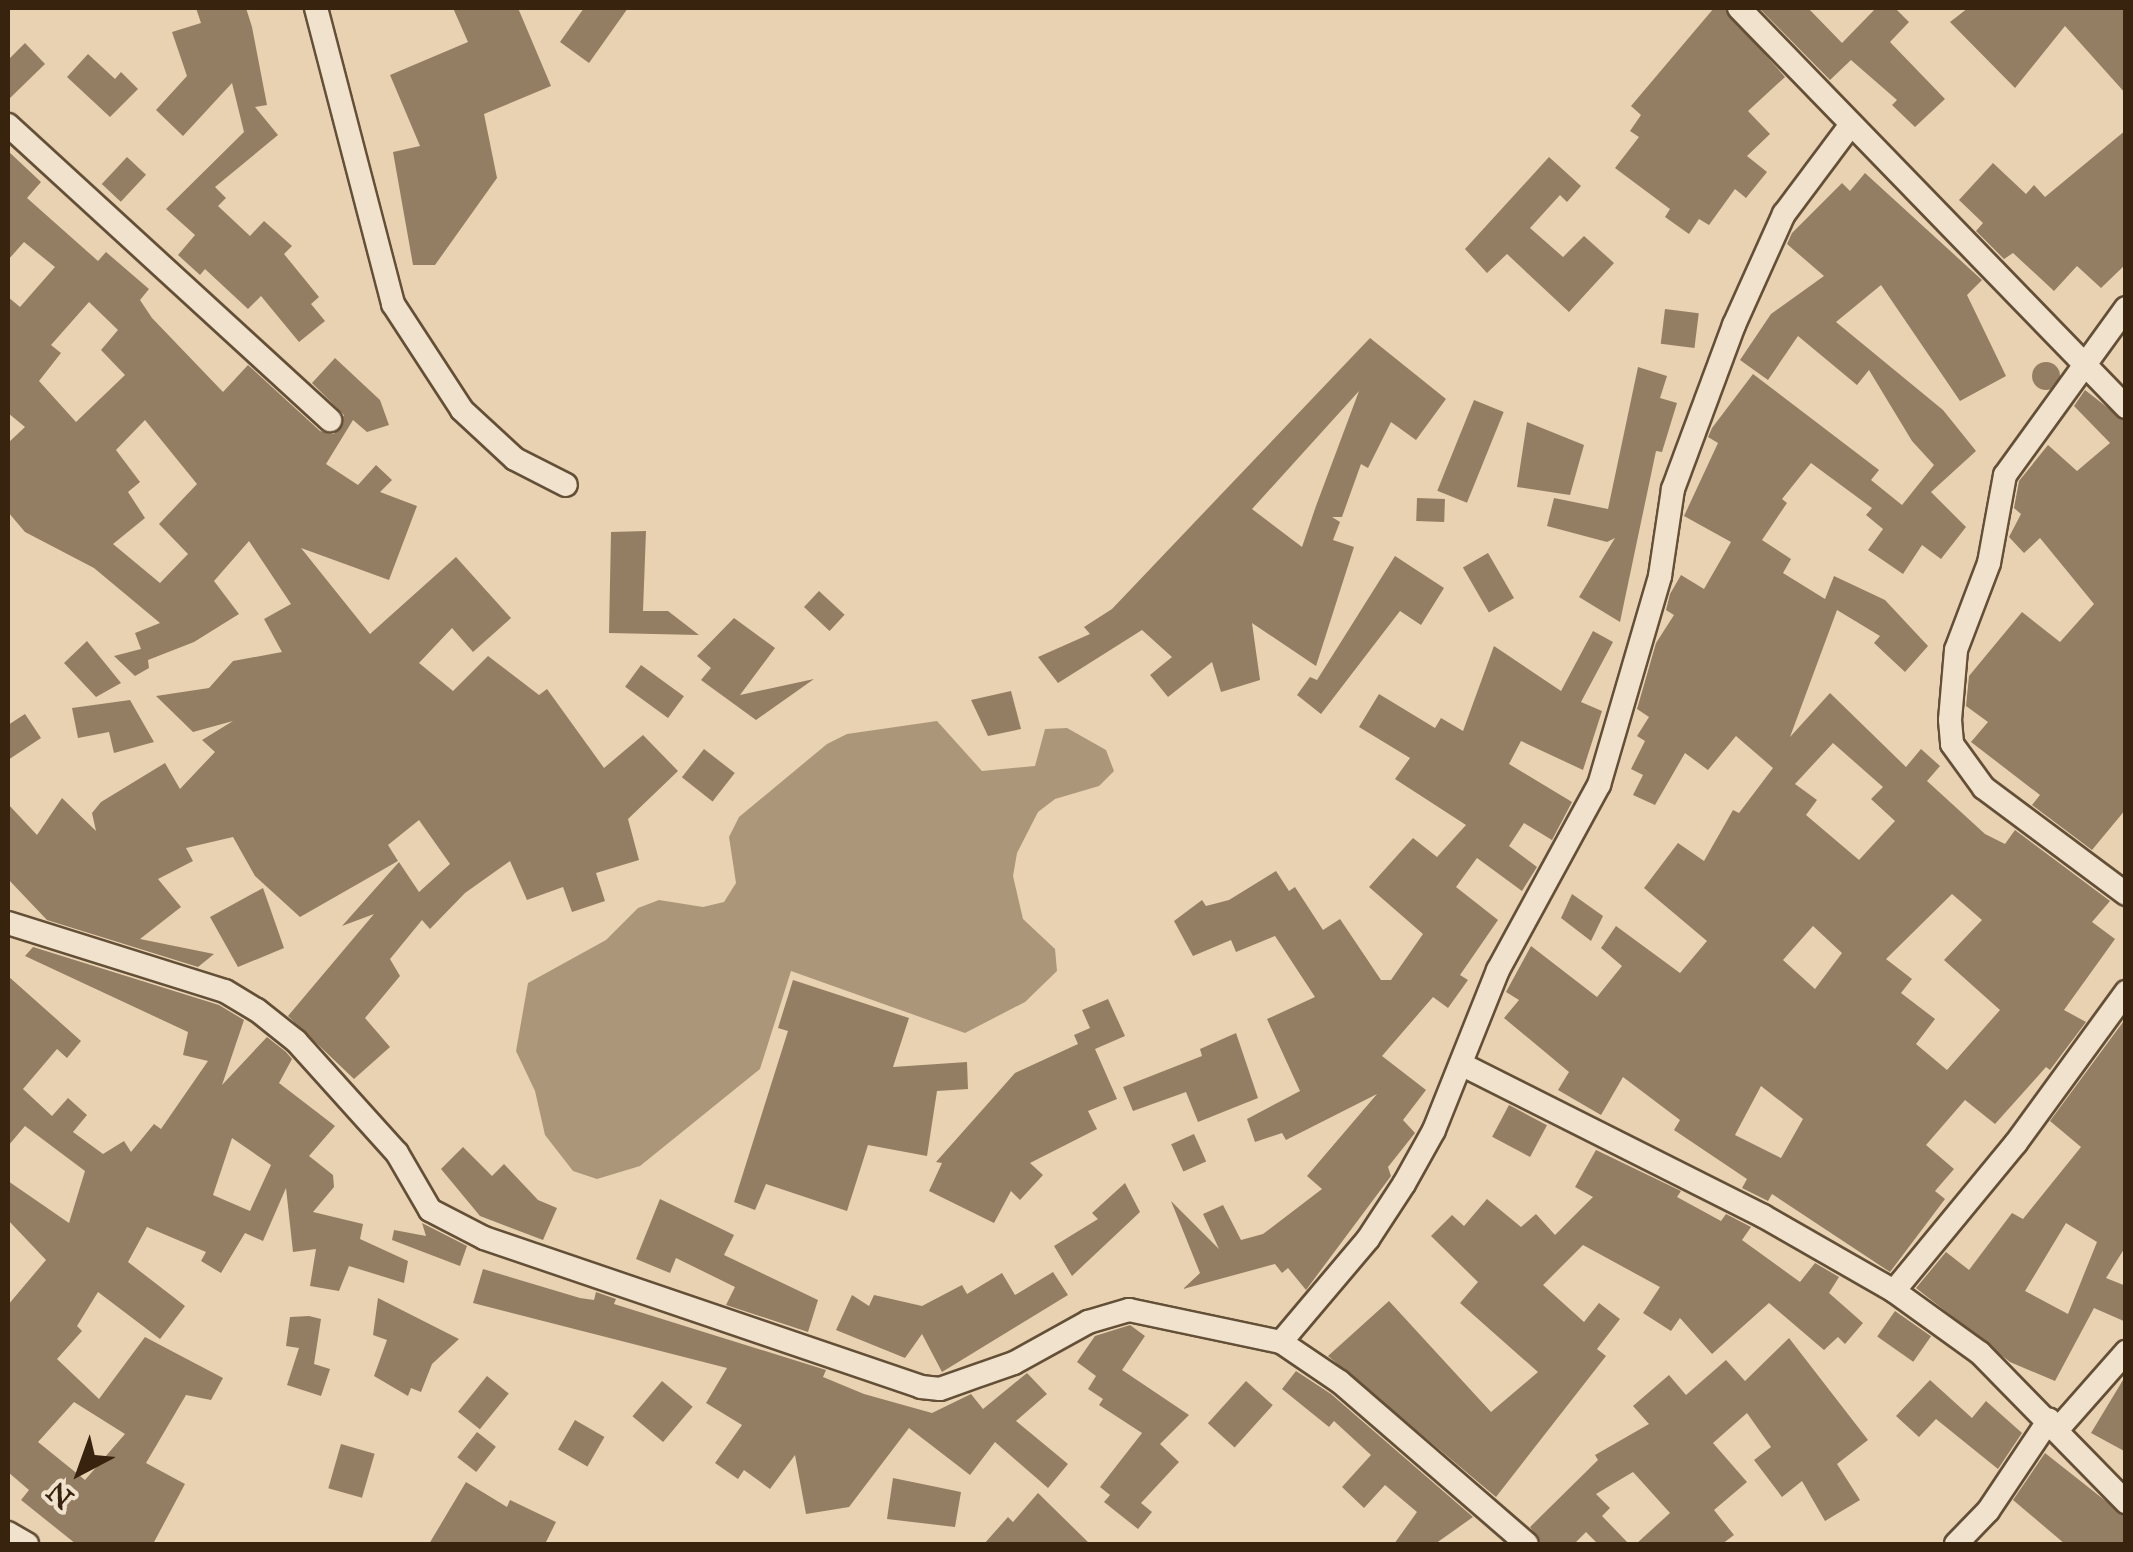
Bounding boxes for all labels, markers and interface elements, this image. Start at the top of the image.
north arrow [30,1422,130,1522]
text: N [40,1474,80,1516]

